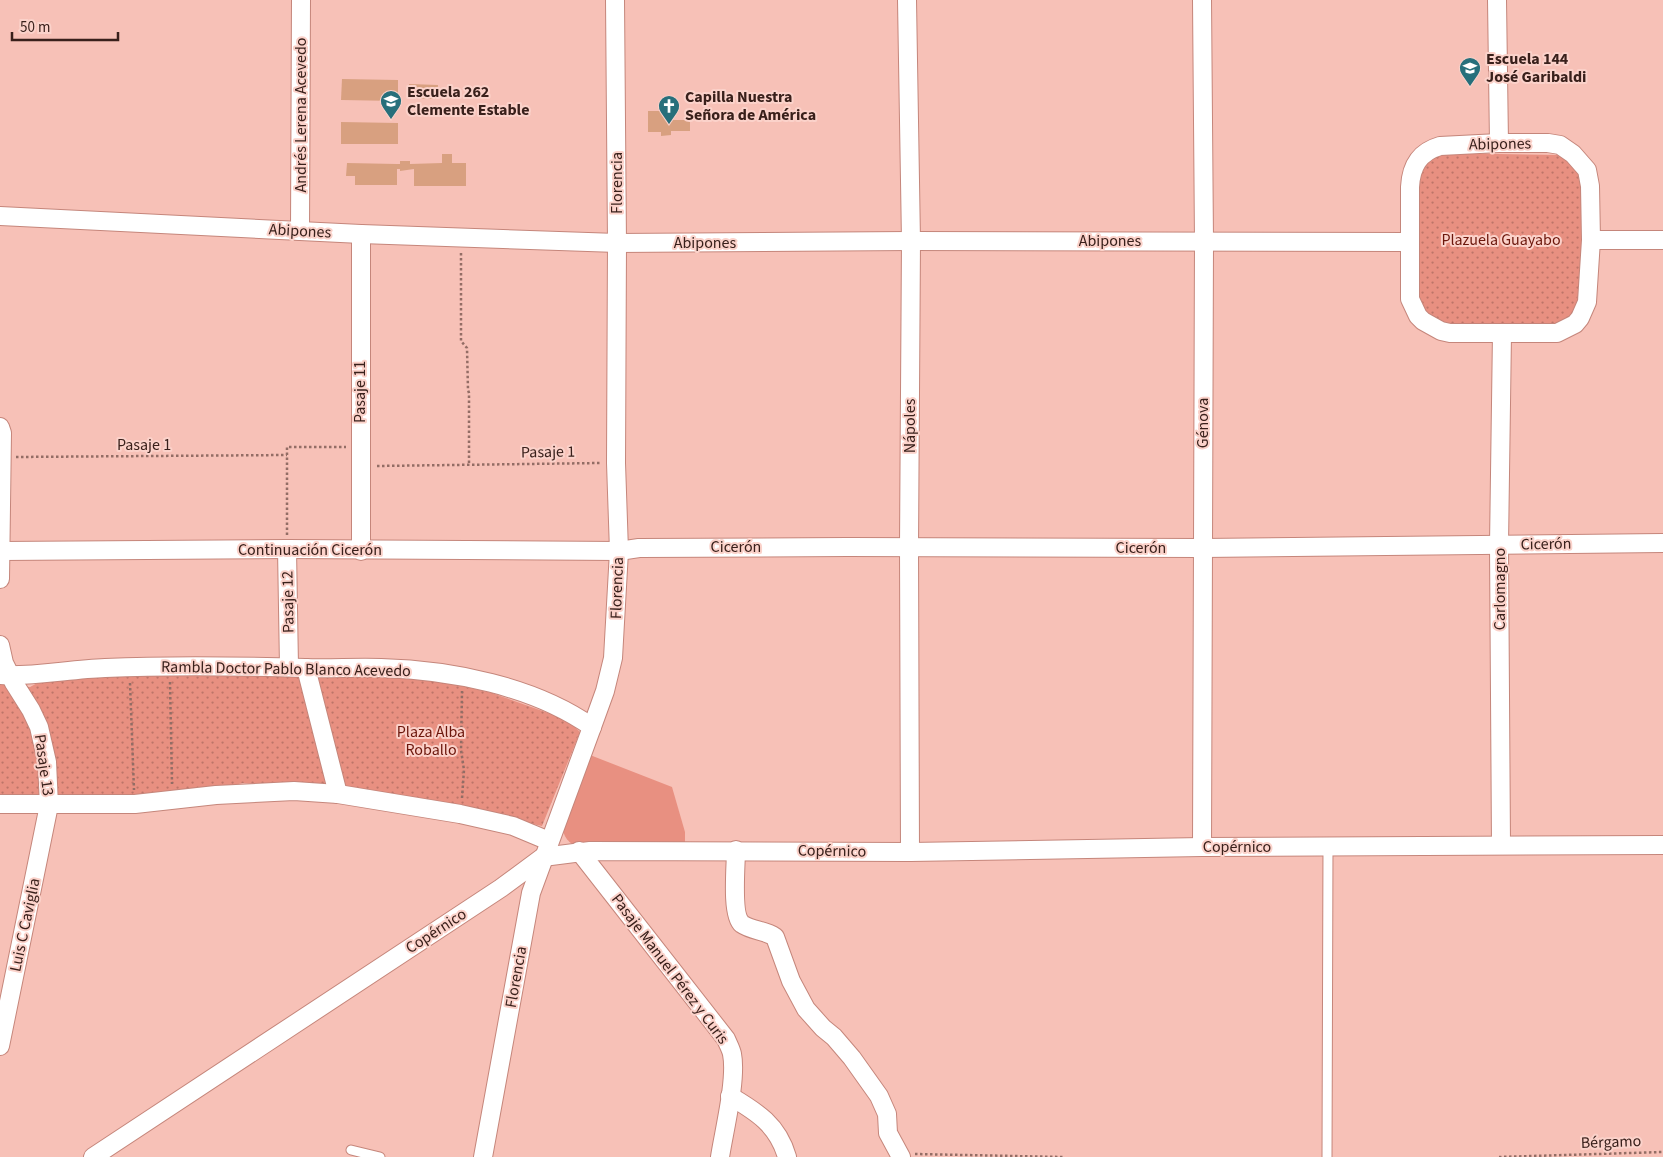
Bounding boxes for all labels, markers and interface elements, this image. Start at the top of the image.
scale bar [12,10,119,42]
text: 50 m [20,17,50,38]
street label: Andrés Lerena Acevedo [290,38,312,192]
place label: Escuela 144 José Garibaldi [1486,48,1587,88]
school or university icon: Escuela 144 José Garibaldi [1458,56,1482,87]
place label: Escuela 262 Clemente Estable [407,81,529,121]
place label: Capilla Nuestra Señora de América [685,86,816,126]
school or university icon: Escuela 262 Clemente Estable [379,89,403,120]
church icon: Capilla Nuestra Señora de América [657,94,681,125]
street label: Abipones [1469,132,1532,156]
street label: Florencia [606,152,628,214]
street label: Abipones [268,218,332,244]
park label: Plazuela Guayabo [1441,229,1561,251]
street label: Abipones [1079,230,1142,252]
street label: Abipones [674,232,737,254]
street label: Pasaje 11 [349,361,371,423]
street label: Nápoles [899,398,921,453]
street label: Génova [1192,398,1214,448]
street label: Pasaje 1 [117,434,171,456]
street label: Pasaje 1 [521,441,575,463]
street label: Cicerón [1520,533,1572,555]
street label: Cicerón [711,536,761,558]
street label: Cicerón [1116,537,1166,559]
street label: Continuación Cicerón [238,539,382,561]
street label: Carlomagno [1489,548,1511,630]
street label: Florencia [605,557,629,619]
street label: Pasaje 12 [276,571,300,633]
street label: Rambla Doctor Pablo Blanco Acevedo [161,656,411,682]
park label: Plaza Alba Roballo [397,721,465,761]
street label: Pasaje 13 [29,733,59,797]
street label: Copérnico [1203,836,1271,858]
street label: Copérnico [798,839,866,863]
street label: Luis C Caviglia [4,876,46,974]
street label: Pasaje Manuel Pérez y Curis [606,889,734,1049]
street label: Copérnico [401,903,471,959]
street label: Florencia [500,945,532,1009]
street label: Bérgamo [1580,1130,1642,1154]

